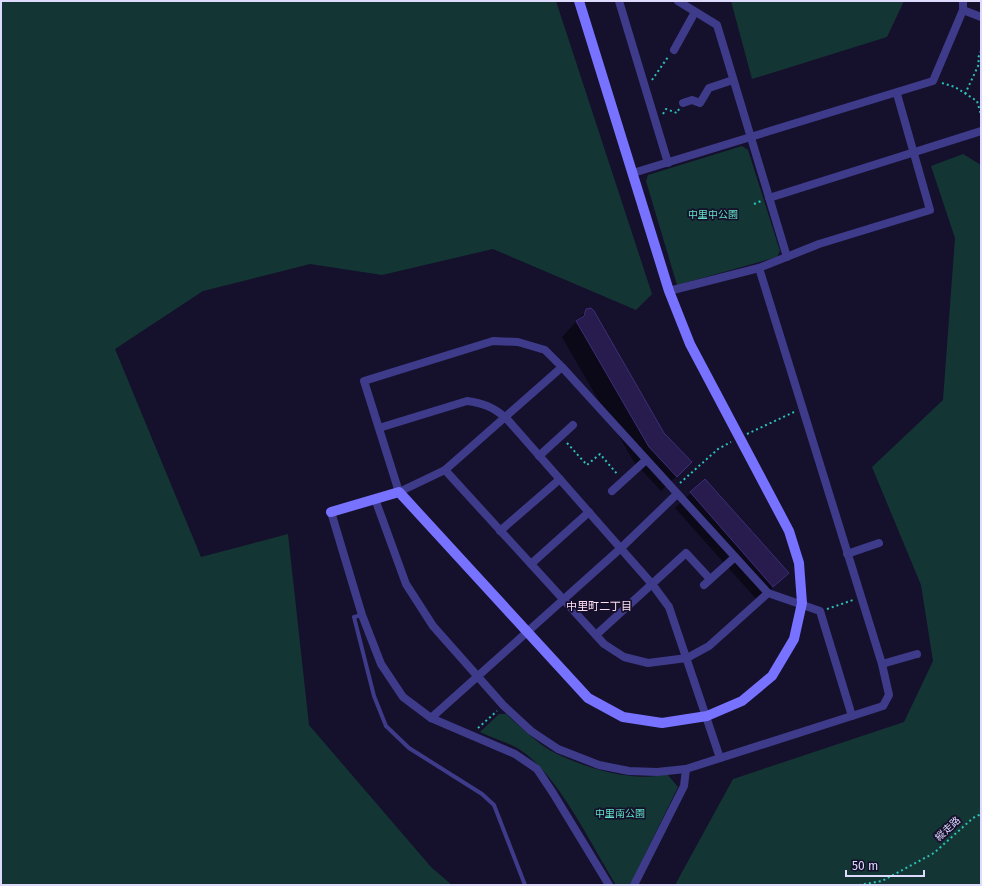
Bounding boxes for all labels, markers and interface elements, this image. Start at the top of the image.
park label: 中里中公園 [688,209,738,221]
district label: 中里町二丁目 [566,600,632,613]
park label: 中里南公園 [595,808,645,820]
street label: 縦走路 [933,814,963,844]
scale bar [846,852,924,878]
text: 50 m [852,859,878,873]

